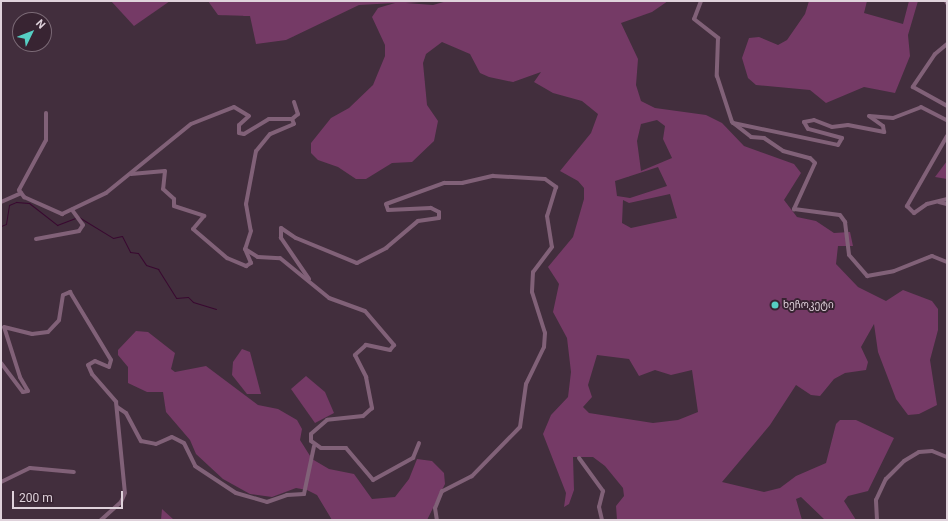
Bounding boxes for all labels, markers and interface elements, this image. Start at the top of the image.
north arrow [12,12,52,52]
text: N [33,17,48,31]
place label: ხეჩოკეტი [783,299,834,311]
marker: ხეჩოკეტი [770,300,780,310]
scale bar [14,483,125,509]
text: 200 m [19,491,53,505]

